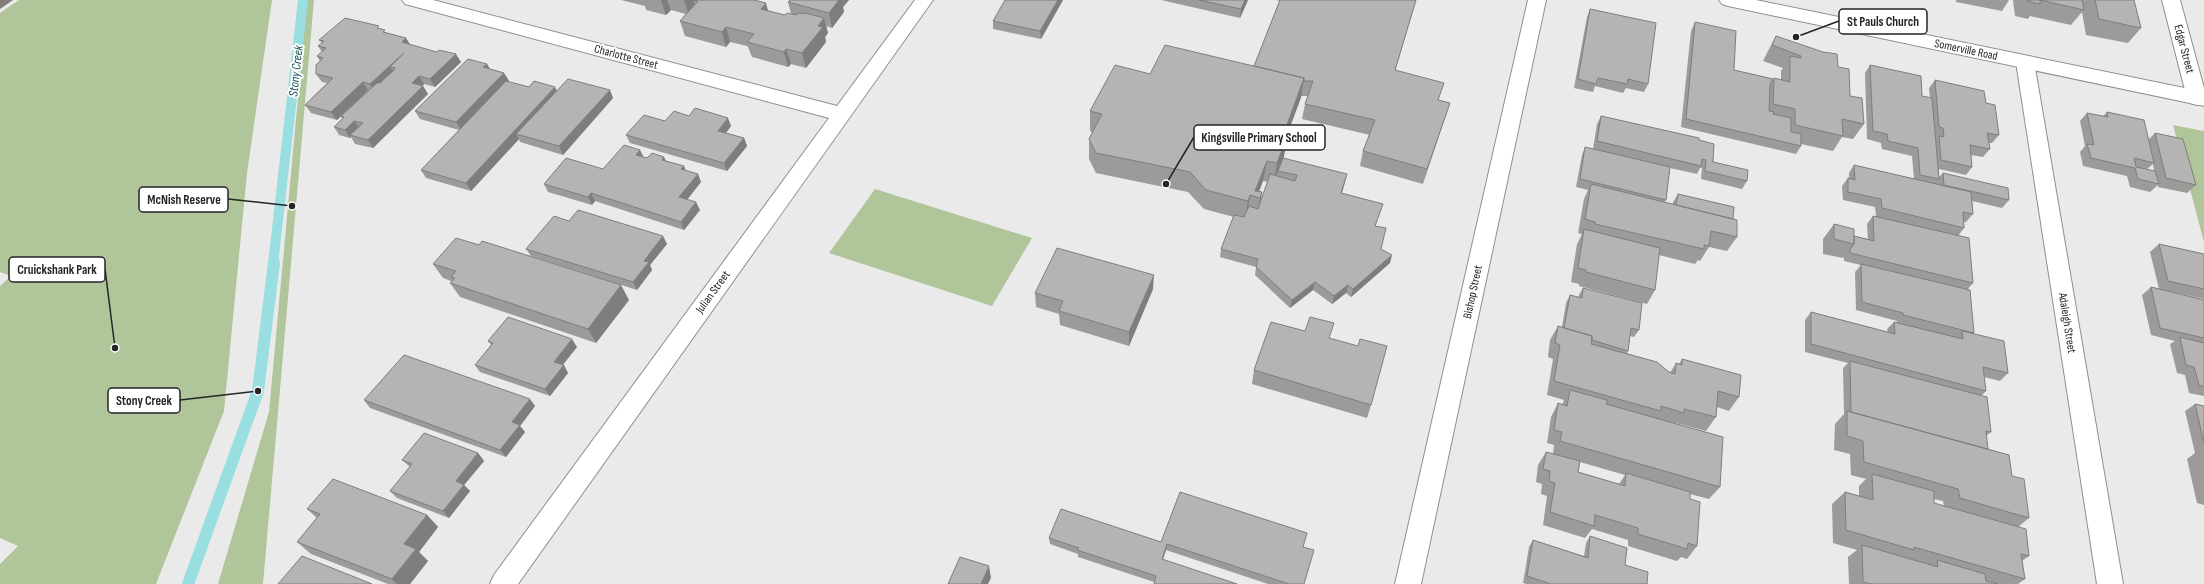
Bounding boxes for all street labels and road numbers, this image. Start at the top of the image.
street label: Edgar Street [2170,23,2198,75]
street label: Somerville Road [1933,36,1999,64]
street label: Charlotte Street [592,41,660,73]
street label: Bishop Street [1460,264,1486,320]
street label: Julian Street [692,267,734,317]
street label: Adaleigh Street [2055,291,2079,355]

